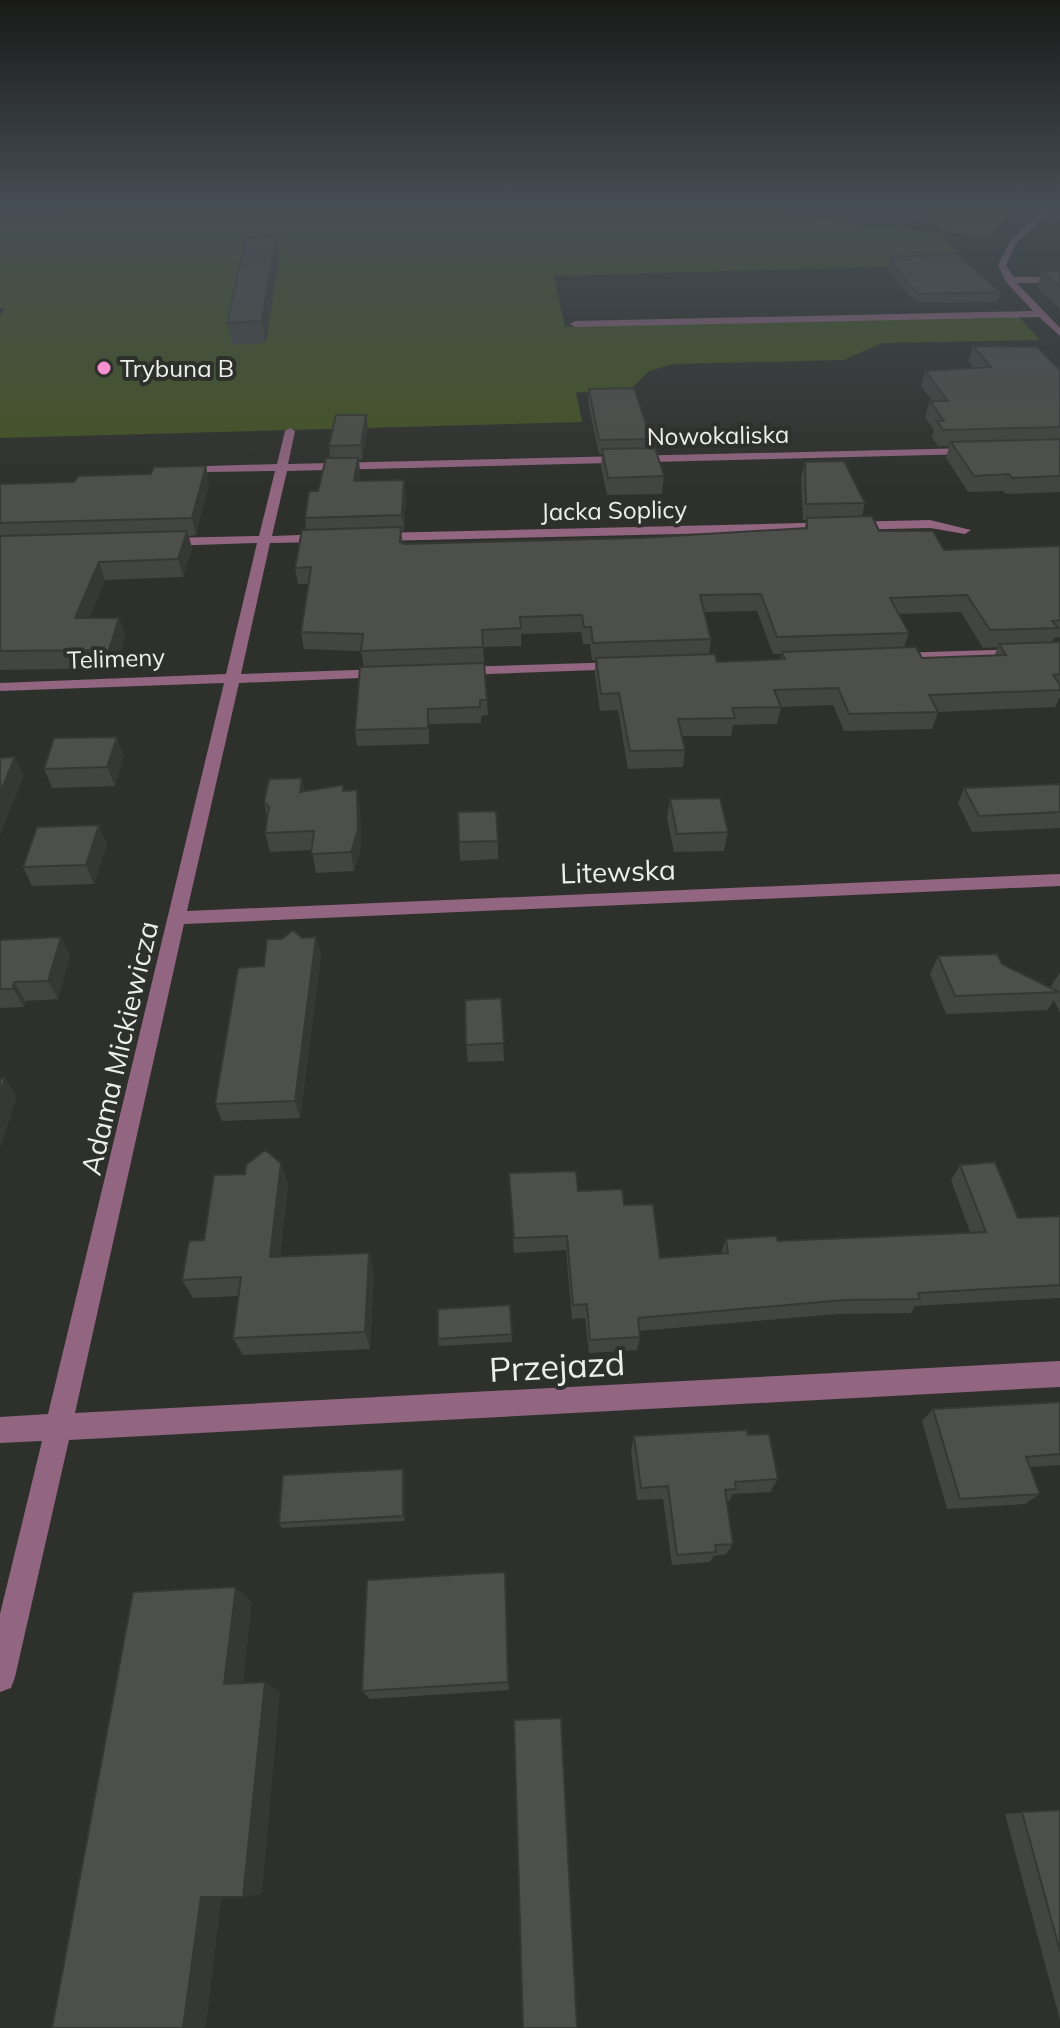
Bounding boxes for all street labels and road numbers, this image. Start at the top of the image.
street label: Nowokaliska [647,419,789,451]
street label: Jacka Soplicy [541,494,688,526]
street label: Telimeny [67,641,166,675]
street label: Litewska [560,851,676,891]
street label: Adama Mickiewicza [73,918,165,1178]
street label: Przejazd [488,1341,626,1391]

